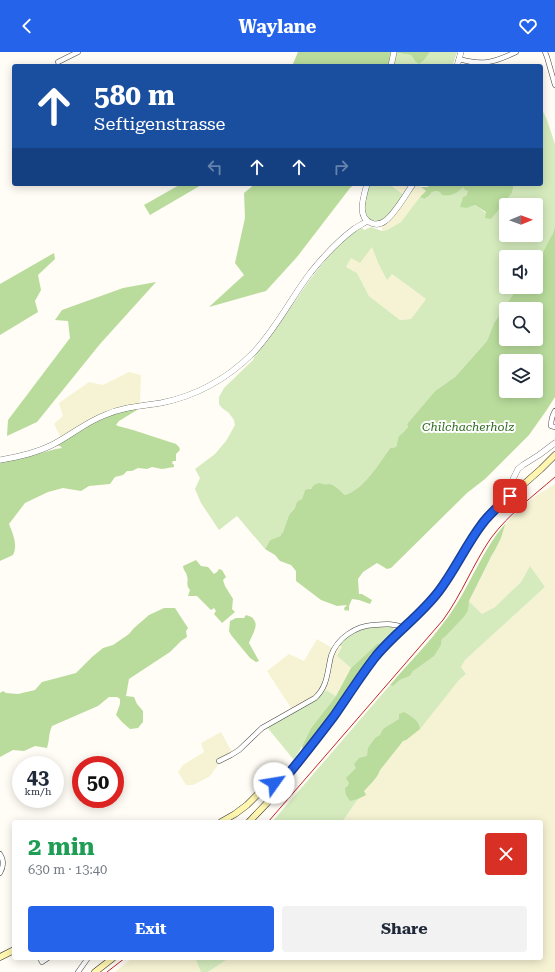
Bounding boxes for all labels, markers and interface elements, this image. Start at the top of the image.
icon: back [16,15,38,37]
icon: heart [517,15,539,37]
text: Waylane [239,16,316,37]
text: 580 m [94,79,175,112]
icon: ahead [28,80,80,132]
text: Seftigenstrasse [94,113,225,134]
icon: left [204,156,226,178]
icon: ahead [246,156,268,178]
icon: ahead [288,156,310,178]
icon: right [330,156,352,178]
north arrow [499,198,543,242]
map controls [499,198,543,398]
button: sound [499,250,543,294]
button: search [499,302,543,346]
button: layers [499,354,543,398]
park label: Chilchacherholz [422,420,514,434]
pin [493,479,527,513]
icon: arrive [499,485,521,507]
speed limit sign: 50 [72,756,124,808]
position arrow [253,762,295,804]
text: 43 [27,765,49,789]
text: km/h [25,786,51,797]
text: 2 min [28,833,95,861]
button: close [485,833,527,875]
text: 630 m · 13:40 [28,862,107,877]
button: Exit [28,906,274,952]
button: Share [282,906,527,952]

